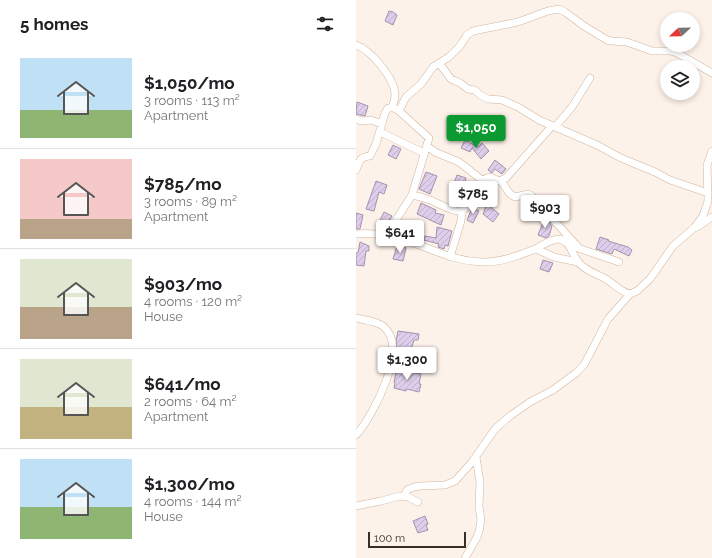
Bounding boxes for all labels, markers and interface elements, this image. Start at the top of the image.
north arrow [660,12,700,52]
map controls [660,12,700,100]
icon: filters [314,13,336,35]
text: 5 homes [20,14,88,34]
button: layers [660,60,700,100]
text: $1,050/mo [144,73,235,93]
icon: home [52,74,100,122]
text: 3 rooms · 113 m² [144,93,240,108]
text: Apartment [144,108,208,123]
pin: $1,050 [443,115,509,149]
text: $1,050 [456,120,496,135]
text: $785/mo [144,174,221,194]
icon: home [52,175,100,223]
pin: $785 [449,181,497,215]
text: $785 [458,186,488,201]
text: 3 rooms · 89 m² [144,194,237,209]
pin: $903 [521,195,569,229]
text: $903 [529,200,561,215]
text: Apartment [144,209,208,224]
pin: $641 [376,220,424,254]
text: $641 [385,225,415,240]
text: $903/mo [144,274,222,294]
icon: home [52,275,100,323]
text: 4 rooms · 120 m² [144,294,242,309]
text: House [144,309,183,324]
pin: $1,300 [374,347,440,381]
text: $1,300 [387,352,427,367]
text: $641/mo [144,374,221,394]
icon: home [52,375,100,423]
text: 2 rooms · 64 m² [144,394,236,409]
text: Apartment [144,409,208,424]
text: $1,300/mo [144,474,235,494]
icon: home [52,475,100,523]
text: 4 rooms · 144 m² [144,494,242,509]
text: House [144,509,183,524]
scale bar [368,530,466,549]
text: 100 m [374,532,405,545]

